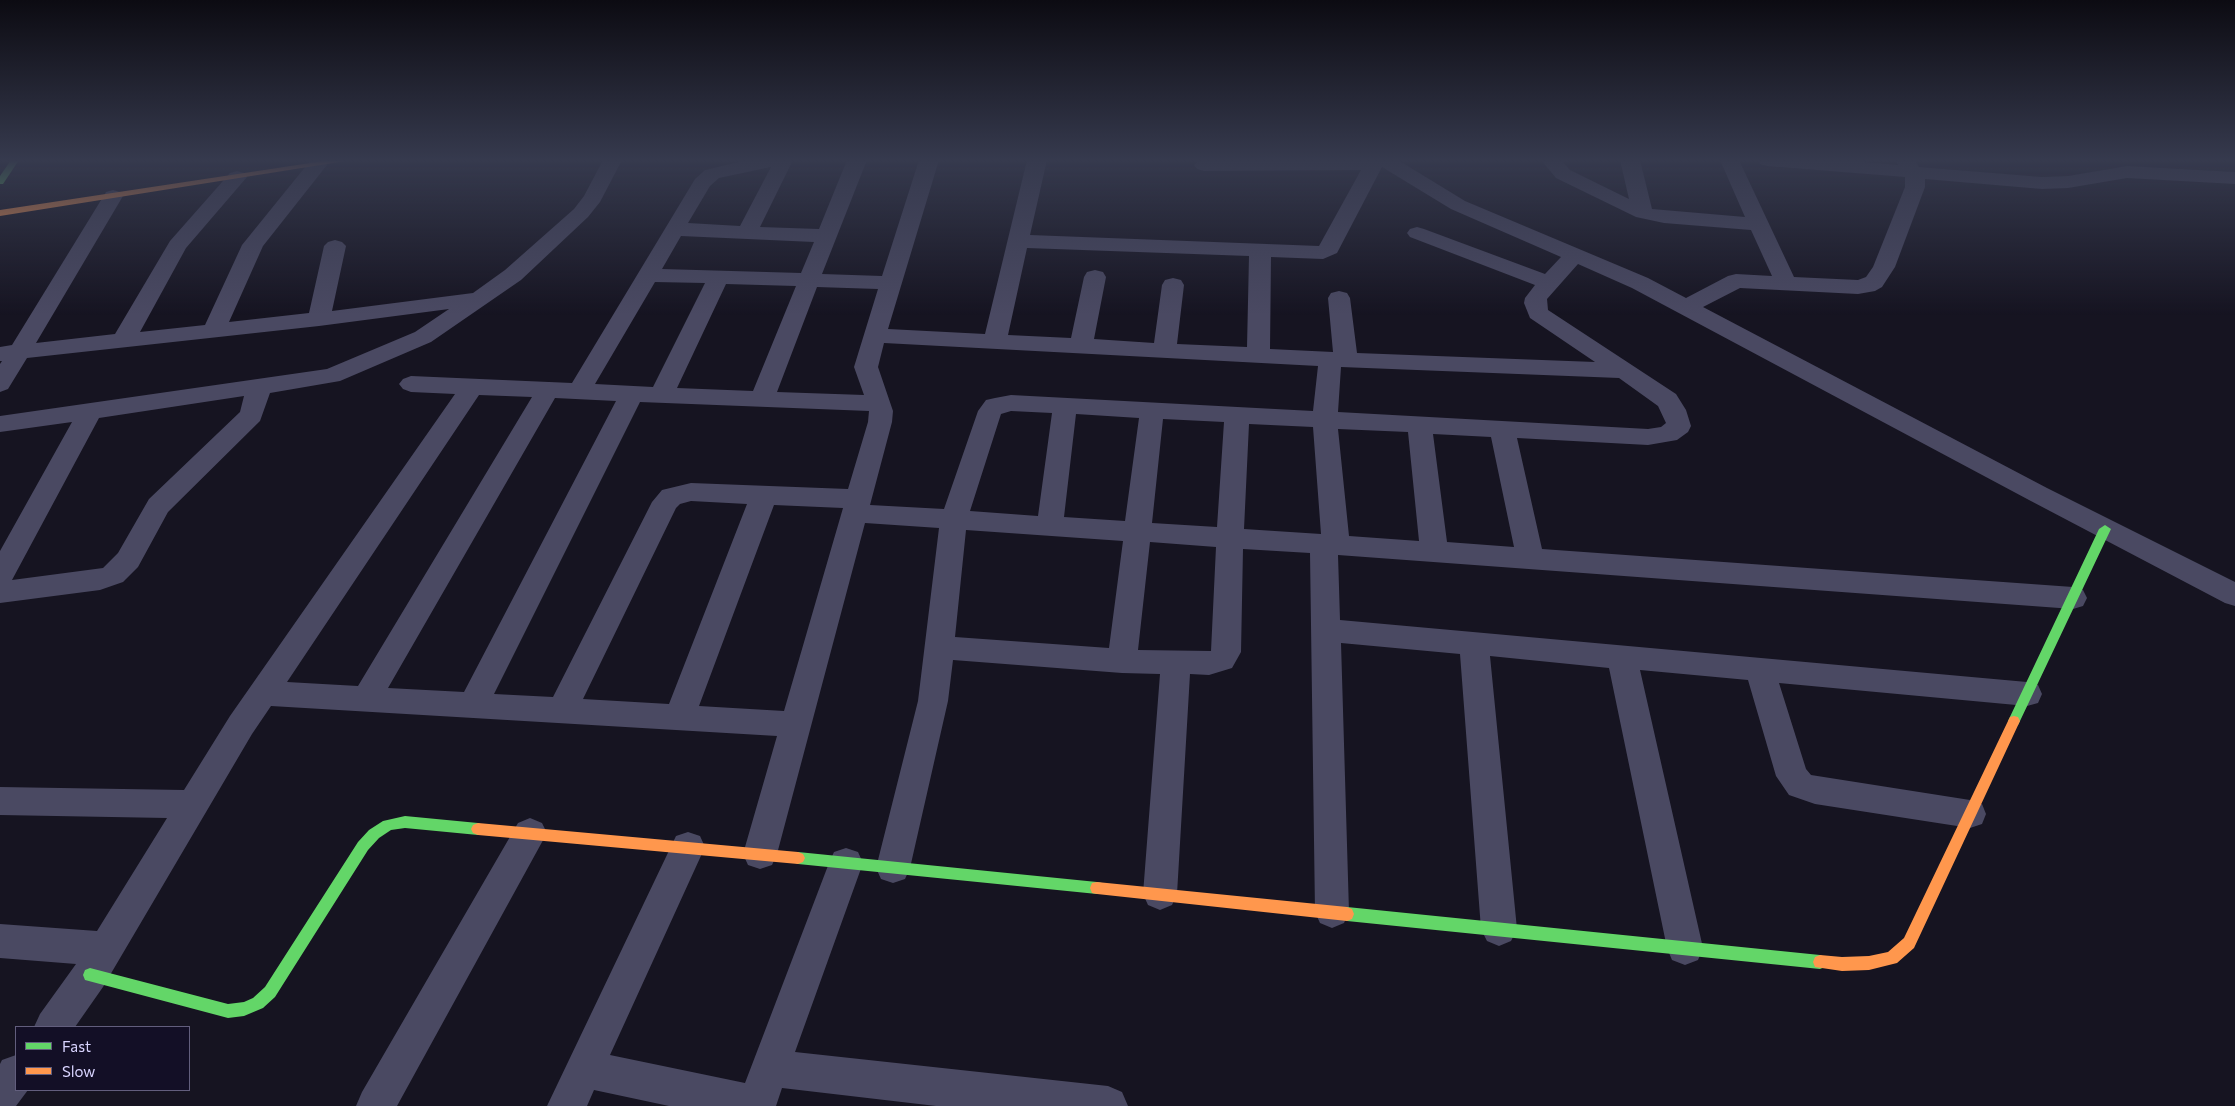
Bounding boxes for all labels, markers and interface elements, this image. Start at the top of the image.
legend [15,1026,190,1091]
text: Fast [62,1037,91,1055]
text: Slow [62,1062,95,1080]

